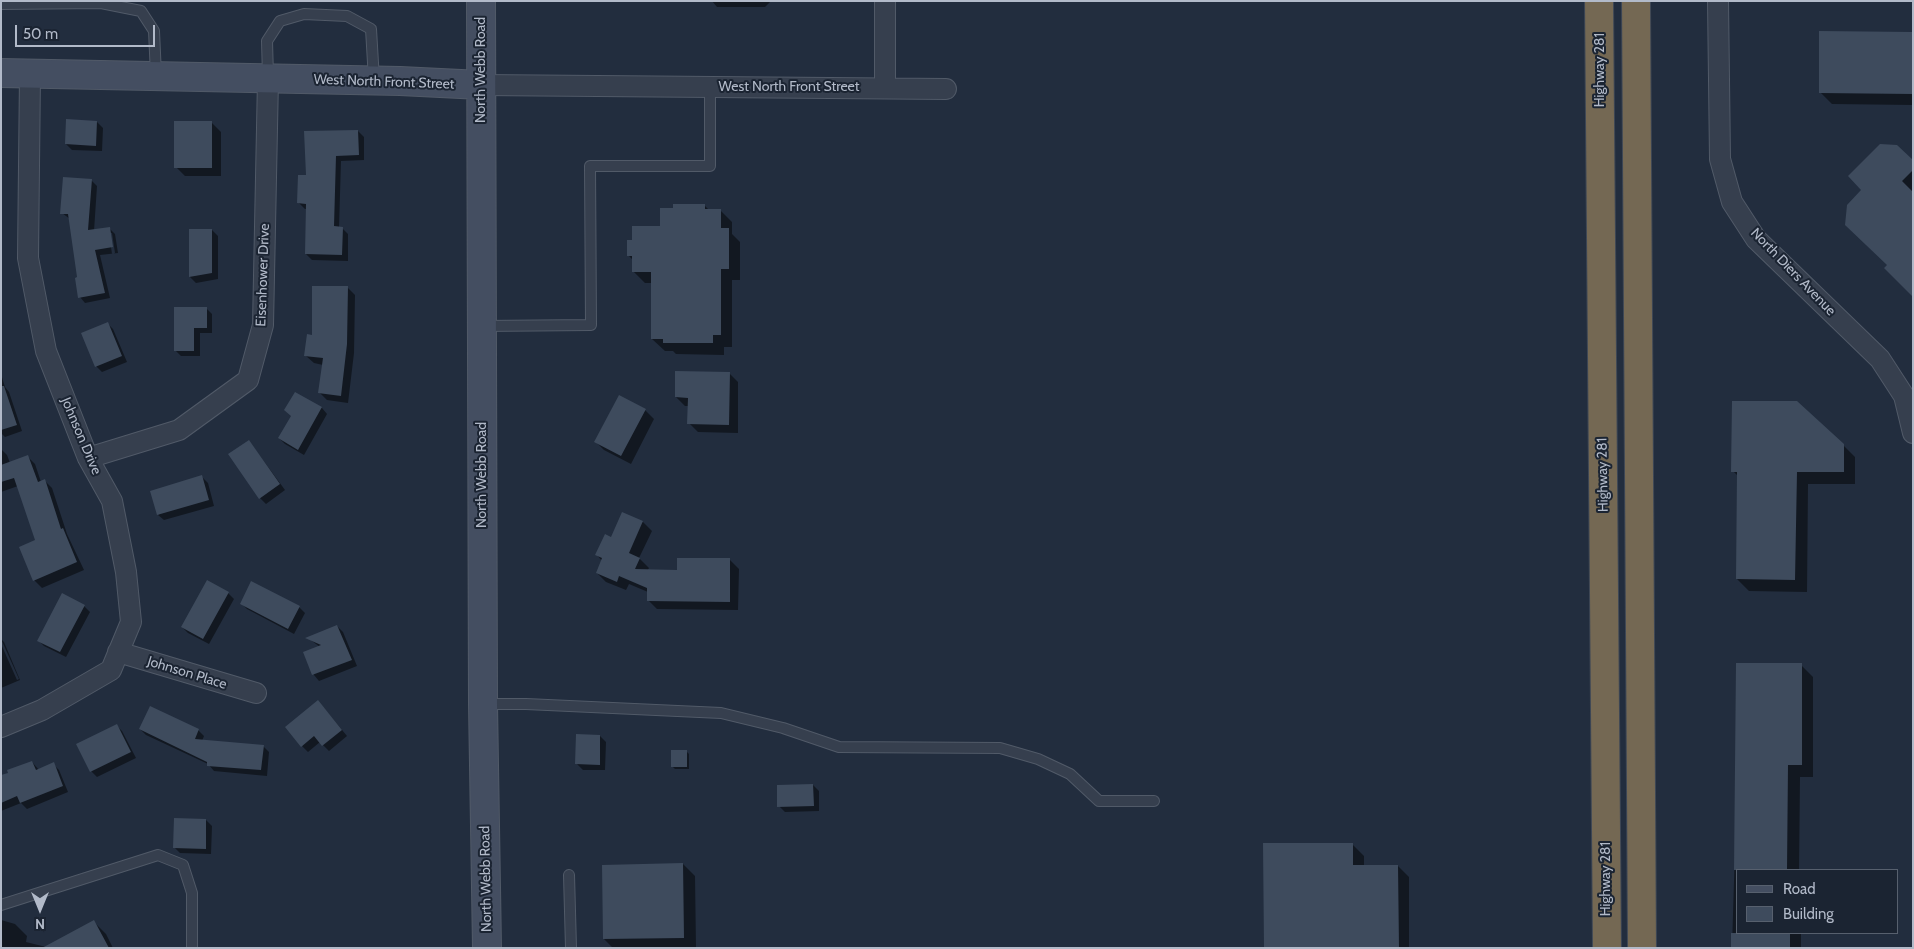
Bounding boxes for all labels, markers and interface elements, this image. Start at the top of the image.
scale bar [18,15,158,47]
street label: North Webb Road [473,17,489,123]
text: 50 m [23,25,58,43]
street label: Highway 281 [1592,33,1608,107]
street label: West North Front Street [313,71,455,93]
street label: West North Front Street [719,79,859,95]
street label: Eisenhower Drive [253,223,273,327]
street label: North Diers Avenue [1747,225,1839,319]
street label: Johnson Drive [57,395,105,477]
street label: North Webb Road [474,422,490,528]
street label: Highway 281 [1594,438,1612,512]
street label: Johnson Place [145,653,229,693]
street label: North Webb Road [477,826,495,932]
street label: Highway 281 [1598,842,1614,916]
legend [1736,869,1899,934]
text: Road [1783,880,1816,898]
north arrow [15,884,65,934]
text: Building [1783,905,1834,923]
text: N [35,915,45,933]

